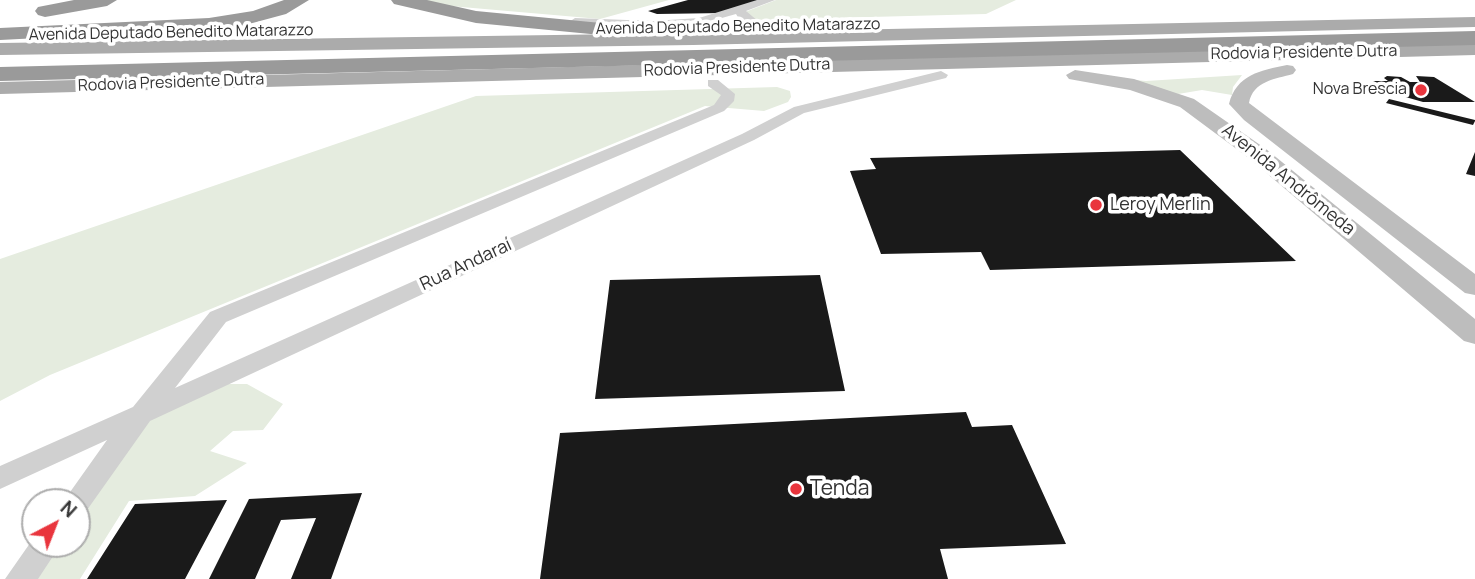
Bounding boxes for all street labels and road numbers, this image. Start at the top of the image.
street label: Avenida Deputado Benedito Matarazzo [595,15,881,39]
street label: Avenida Deputado Benedito Matarazzo [28,21,314,45]
street label: Rodovia Presidente Dutra [1211,42,1397,64]
street label: Rodovia Presidente Dutra [643,55,831,81]
street label: Rodovia Presidente Dutra [77,70,265,96]
street label: Avenida Andrômeda [1217,120,1359,240]
street label: Rua Andaraí [417,234,515,296]

